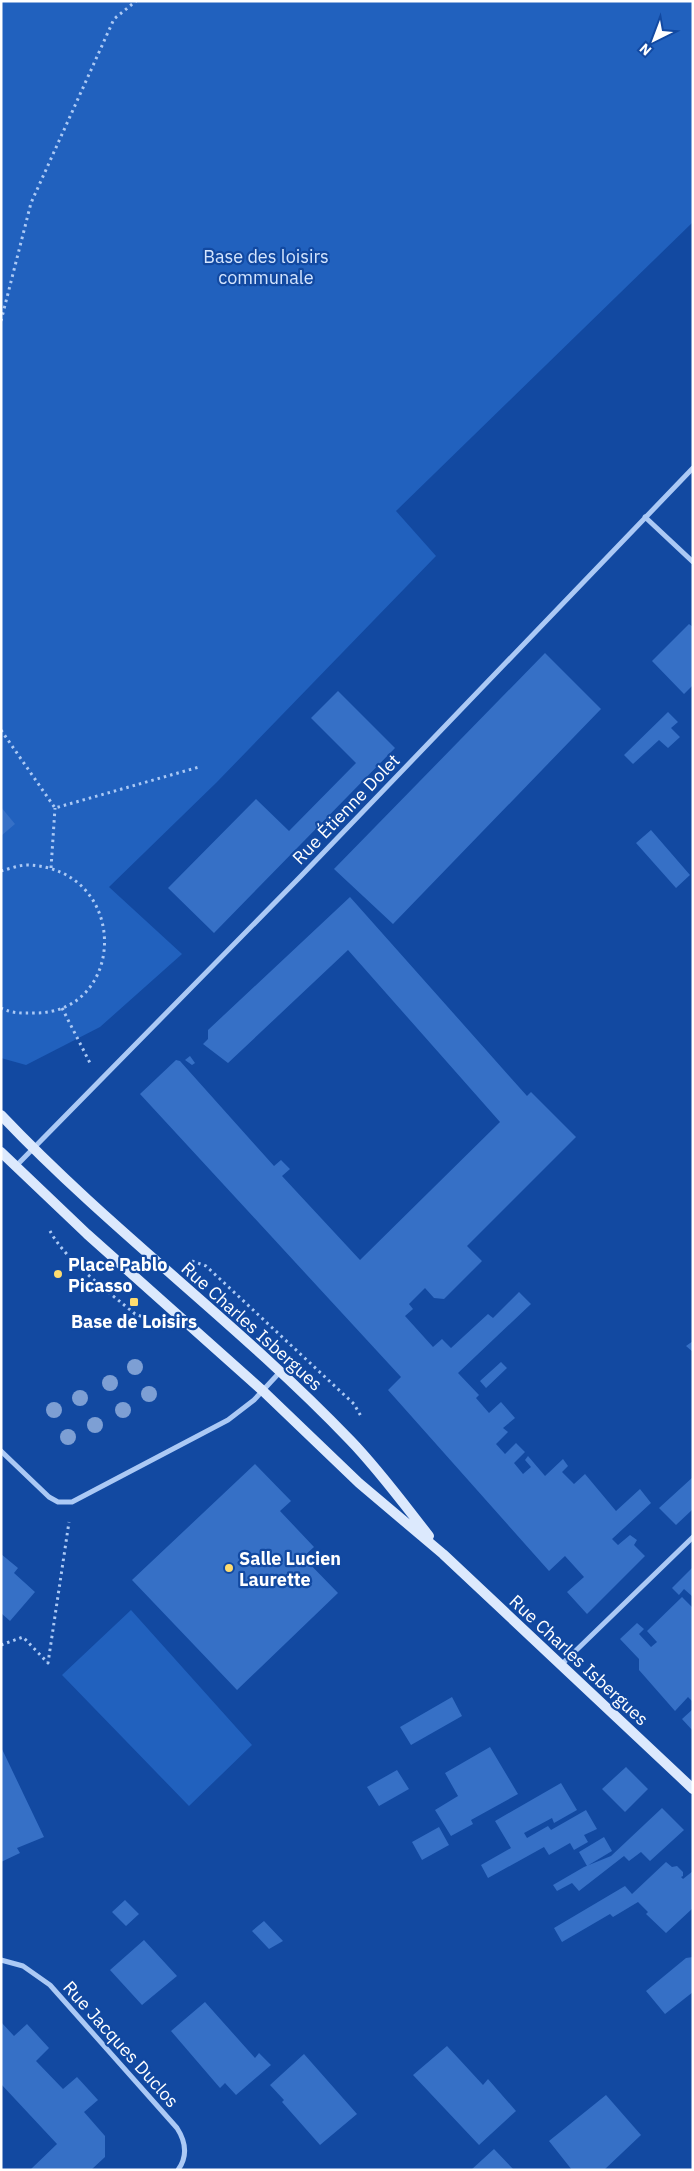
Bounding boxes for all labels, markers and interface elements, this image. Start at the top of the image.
north arrow [629,15,679,65]
text: N [636,40,655,60]
park label: Base des loisirs communale [203,245,329,289]
street label: Rue Étienne Dolet [287,749,405,869]
place label: Place Pablo Picasso [68,1253,167,1297]
street label: Rue Charles Isbergues [177,1257,327,1395]
marker: Place Pablo Picasso [52,1268,64,1280]
marker: Base de Loisirs [128,1296,140,1308]
place label: Base de Loisirs [71,1310,197,1333]
place label: Salle Lucien Laurette [239,1547,341,1591]
marker: Salle Lucien Laurette [223,1562,235,1574]
street label: Rue Charles Isbergues [505,1590,653,1730]
street label: Rue Jacques Duclos [58,1976,184,2112]

